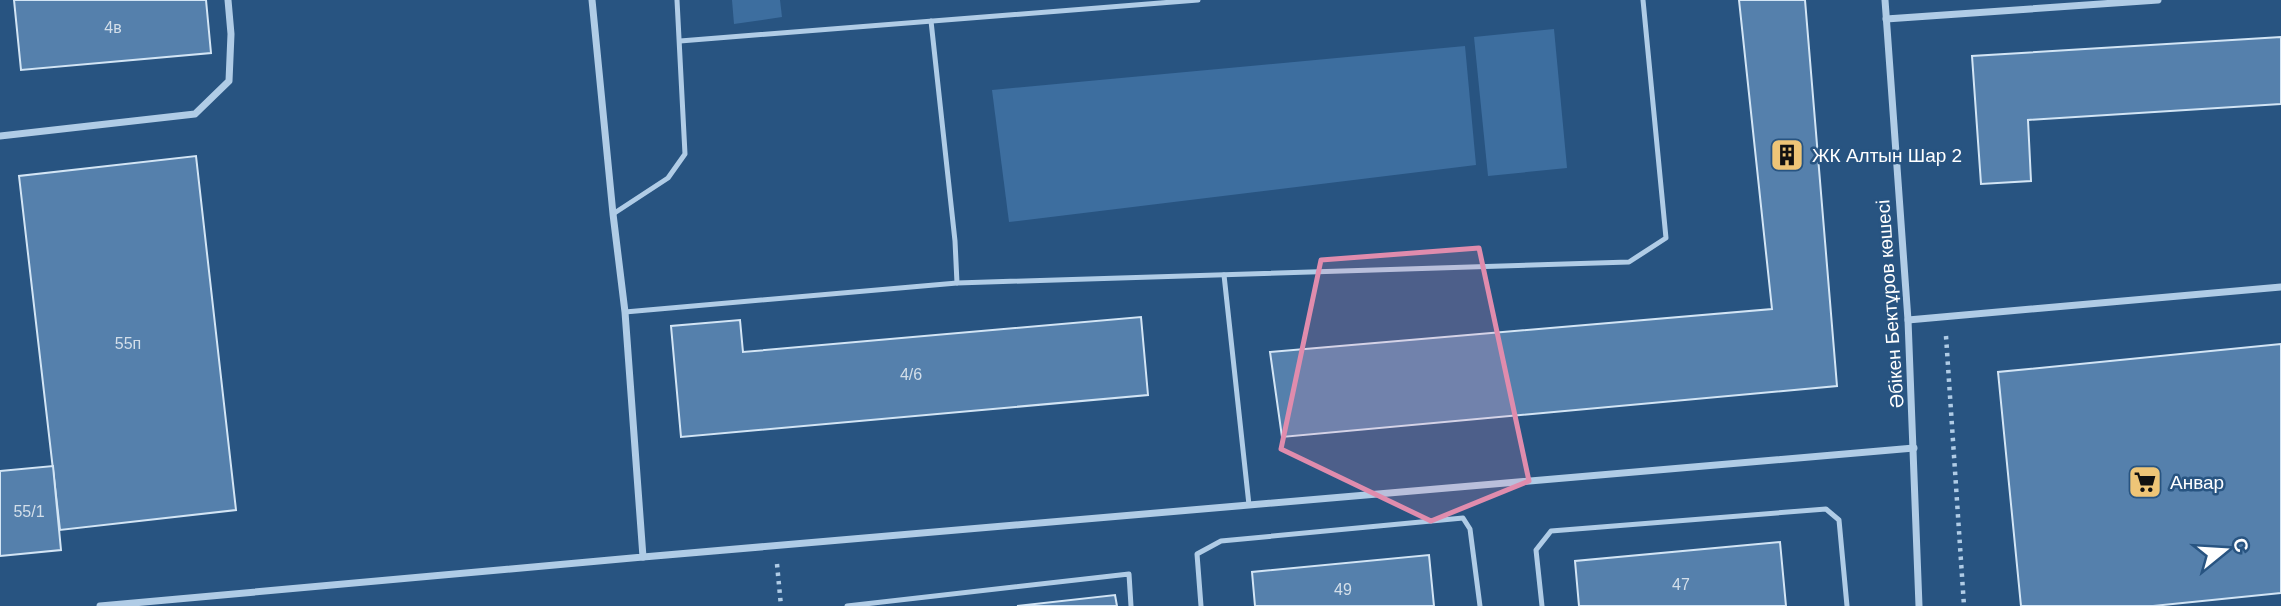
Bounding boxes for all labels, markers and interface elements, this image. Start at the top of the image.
house number: 4в [104,19,122,36]
building icon: ЖК Алтын Шар 2 [1768,136,1806,174]
place label: ЖК Алтын Шар 2 [1812,145,1962,166]
street label: Әбікен Бектұров көшесі [1872,199,1908,409]
house number: 55п [115,335,141,352]
house number: 4/6 [900,366,922,383]
supermarket icon: Анвар [2126,463,2164,501]
place label: Анвар [2170,472,2224,493]
house number: 55/1 [13,503,45,520]
north arrow [2190,515,2260,585]
text: С [2229,535,2253,555]
house number: 47 [1672,576,1690,593]
house number: 49 [1334,581,1352,598]

